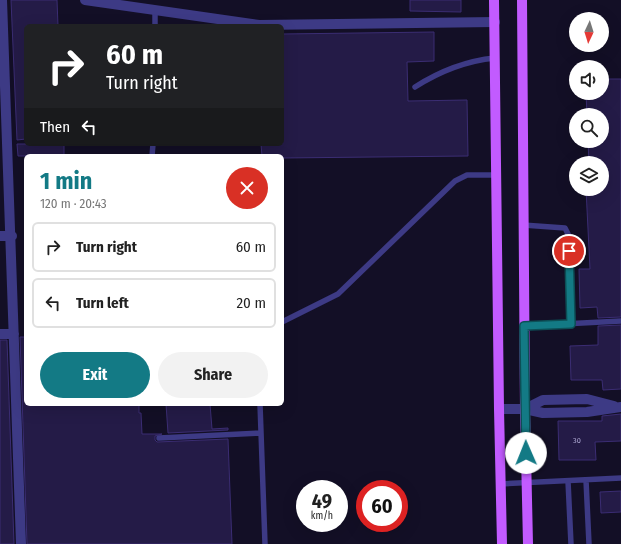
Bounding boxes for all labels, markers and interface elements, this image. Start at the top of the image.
north arrow [569,12,609,52]
map controls [569,12,609,196]
text: 60 m [106,38,163,71]
icon: right [40,40,92,92]
button: sound [569,60,609,100]
text: Turn right [106,72,178,94]
button: search [569,108,609,148]
icon: left [78,116,100,138]
text: Then [40,118,70,136]
button: layers [569,156,609,196]
text: 1 min [40,167,92,195]
button: close [226,167,268,209]
text: 120 m · 20:43 [40,196,107,211]
pin [552,234,586,268]
icon: right [42,236,64,258]
text: Turn right [76,238,137,256]
text: 60 m [236,238,266,256]
icon: arrive [558,240,580,262]
icon: left [42,292,64,314]
text: Turn left [76,294,129,312]
text: 20 m [237,294,266,312]
button: Exit [40,352,150,398]
button: Share [158,352,268,398]
position arrow [505,432,547,474]
house number: 30 [573,436,581,445]
speed limit sign: 60 [356,480,408,532]
text: 49 [312,489,332,513]
text: km/h [311,510,333,522]

